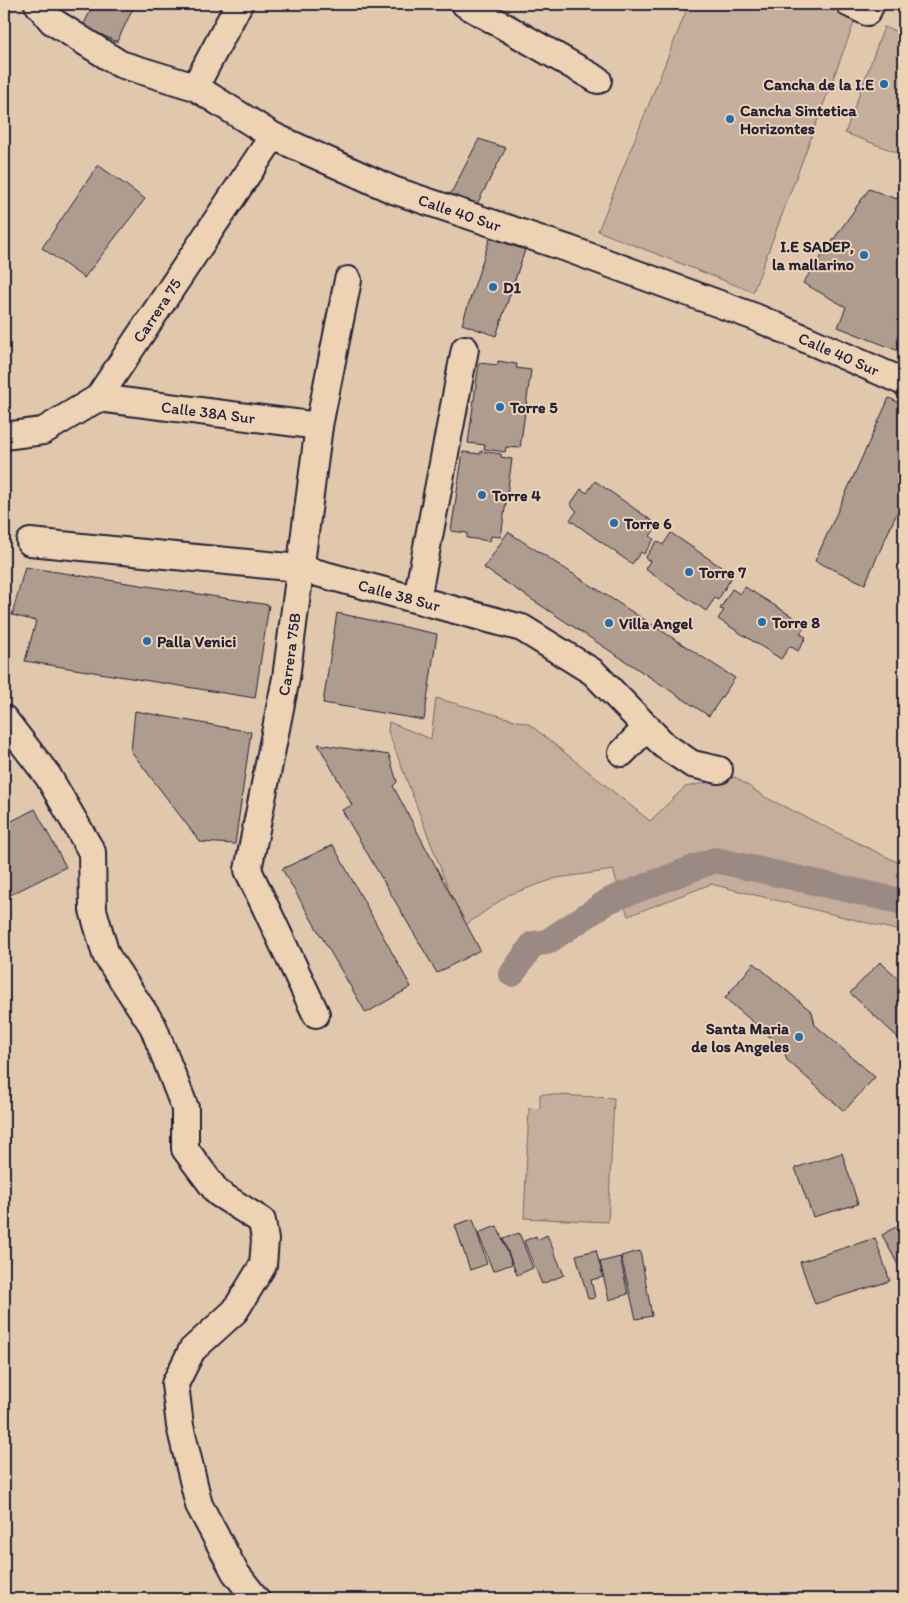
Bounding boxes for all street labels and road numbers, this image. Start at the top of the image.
street label: Calle 40 Sur [416,190,504,235]
street label: Carrera 75 [128,274,185,346]
street label: Calle 40 Sur [796,328,883,380]
street label: Calle 38A Sur [160,397,257,427]
street label: Calle 38 Sur [356,575,443,615]
street label: Carrera 75B [273,611,304,697]

